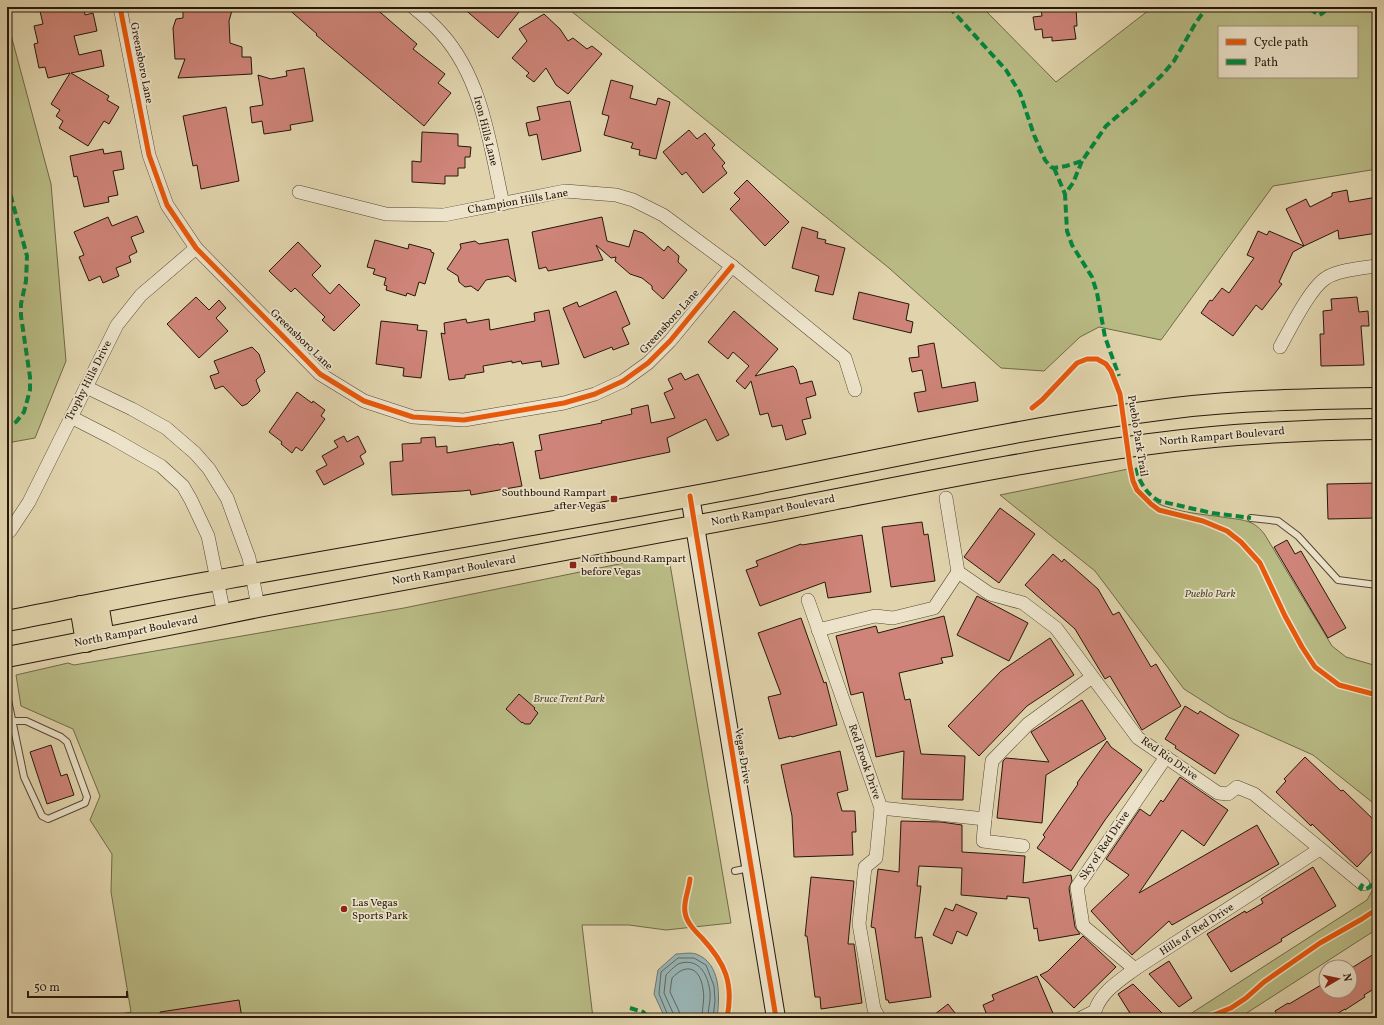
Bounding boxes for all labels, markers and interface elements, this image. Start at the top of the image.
street label: Greensboro Lane [126,21,156,105]
legend [1218,26,1358,78]
text: Cycle path [1254,35,1309,51]
text: Path [1254,55,1278,71]
street label: Iron Hills Lane [469,94,501,168]
street label: Champion Hills Lane [467,186,569,218]
street label: Greensboro Lane [637,286,703,358]
street label: Greensboro Lane [266,306,336,374]
street label: Trophy Hills Drive [62,338,116,424]
street label: Pueblo Park Trail [1123,394,1151,478]
street label: North Rampart Boulevard [1159,424,1285,450]
place label: Southbound Rampart after Vegas [501,486,606,514]
street label: North Rampart Boulevard [710,492,836,530]
marker: Southbound Rampart after Vegas [609,494,619,504]
place label: Northbound Rampart before Vegas [581,552,686,580]
street label: North Rampart Boulevard [391,553,517,589]
marker: Northbound Rampart before Vegas [568,560,578,570]
park label: Pueblo Park [1184,587,1236,602]
street label: North Rampart Boulevard [73,613,199,651]
park label: Bruce Trent Park [533,692,605,707]
street label: Red Brook Drive [844,722,884,802]
street label: Vegas Drive [730,727,754,785]
street label: Red Rio Drive [1137,734,1201,784]
street label: Sky of Red Drive [1076,808,1134,884]
place label: Las Vegas Sports Park [352,896,408,924]
street label: Hills of Red Drive [1157,900,1237,960]
marker: Las Vegas Sports Park [339,904,349,914]
north arrow [1318,959,1358,999]
scale bar [28,973,127,999]
text: N [1338,973,1354,983]
text: 50 m [34,980,60,996]

